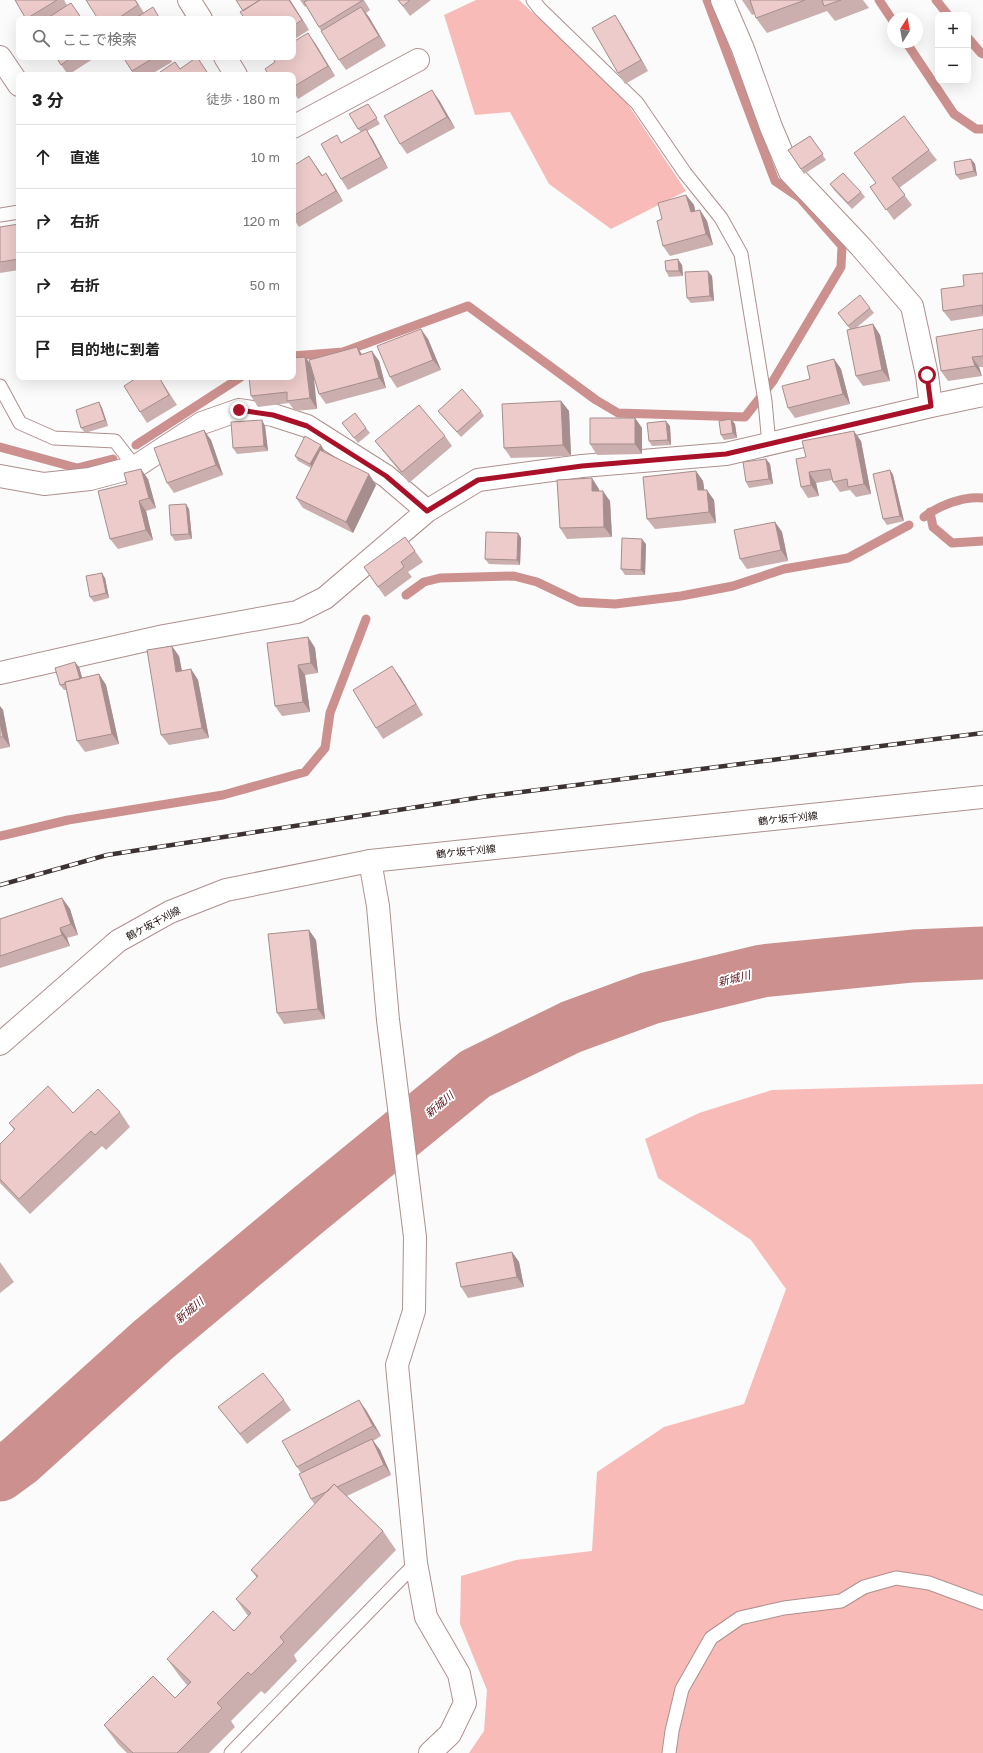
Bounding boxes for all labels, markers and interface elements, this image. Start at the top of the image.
north arrow [887,12,923,48]
map controls [935,12,971,84]
button: + [935,12,971,48]
search box [16,16,296,60]
icon: search [30,27,52,49]
text: ここで検索 [62,30,137,48]
button: − [935,48,971,84]
text: 3 分 [32,89,64,110]
text: 徒歩 · 180 m [207,91,280,107]
icon: ahead [32,146,54,168]
text: 直進 [70,148,100,166]
text: 10 m [251,149,280,165]
icon: right [32,210,54,232]
text: 右折 [70,212,100,230]
text: 120 m [243,213,280,229]
icon: right [32,274,54,296]
text: 右折 [70,276,100,294]
text: 50 m [250,277,280,293]
icon: arrive [32,338,54,360]
text: 目的地に到着 [70,340,160,358]
route start [918,366,936,384]
route end [230,401,248,419]
street label: 鶴ケ坂千刈線 [758,809,818,827]
street label: 鶴ケ坂千刈線 [436,842,496,860]
street label: 鶴ケ坂千刈線 [124,904,182,942]
water label: 新城川 [716,967,753,988]
water label: 新城川 [422,1088,457,1120]
water label: 新城川 [172,1294,207,1326]

